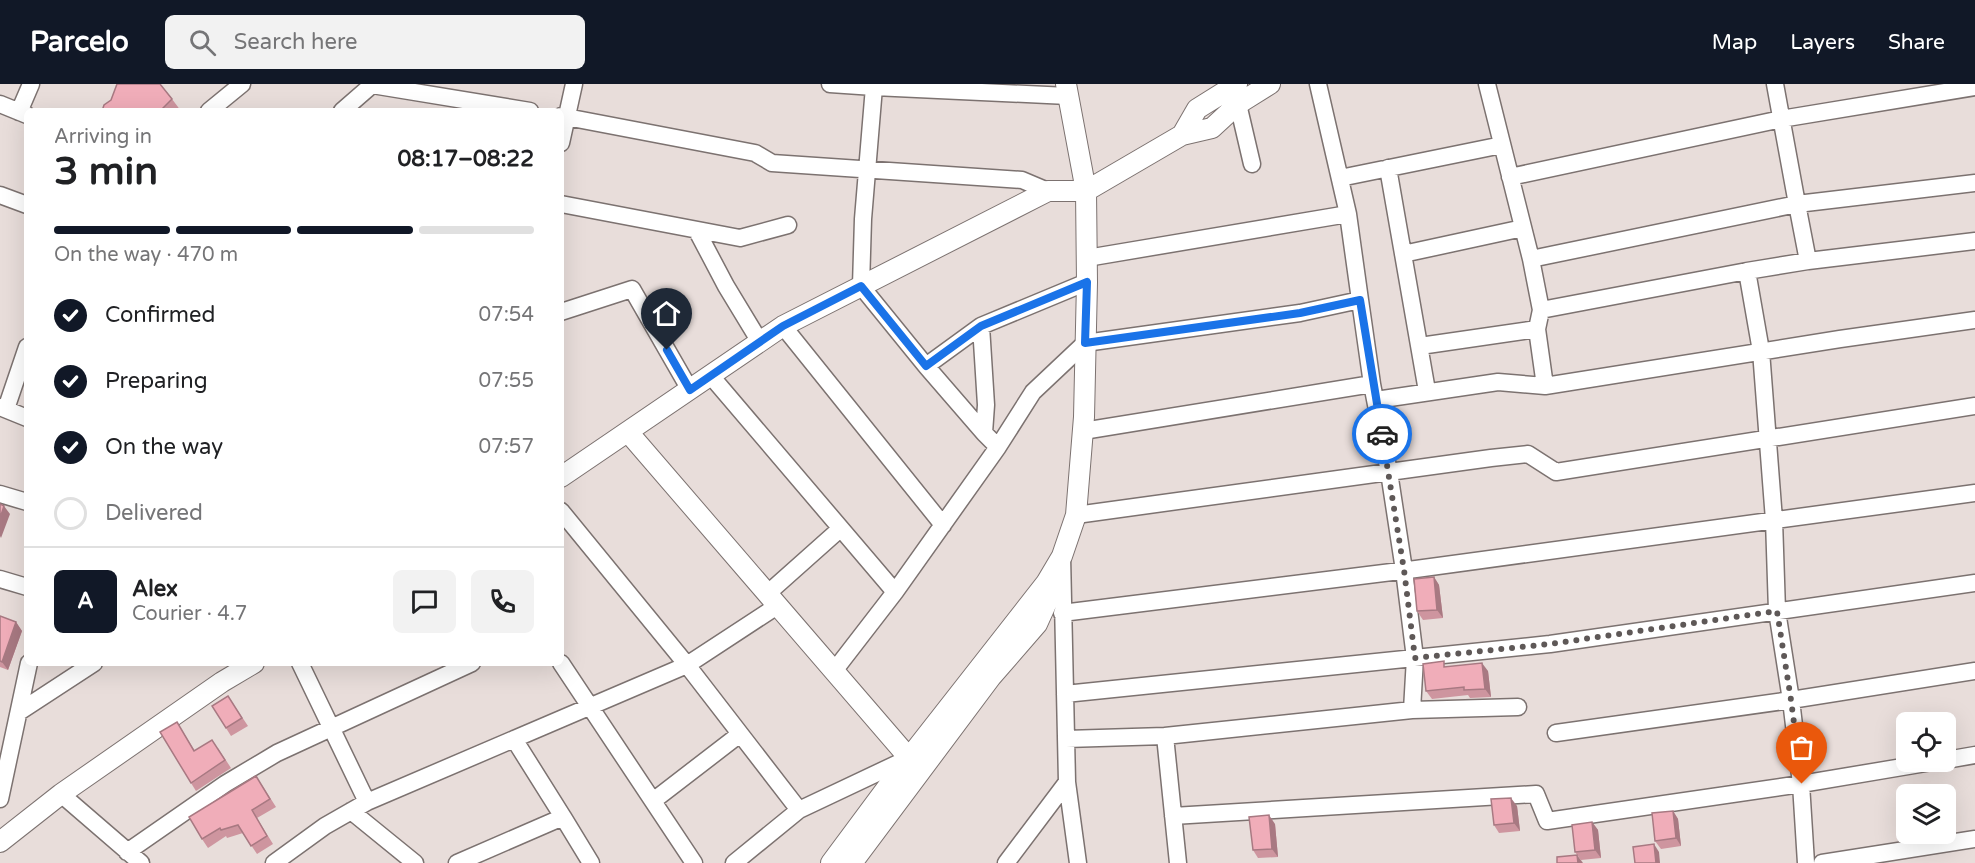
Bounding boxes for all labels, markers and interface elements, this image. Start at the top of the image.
search box [165,15,585,69]
text: Parcelo [30,25,129,59]
icon: search [186,26,219,59]
text: Search here [234,29,358,55]
text: Map [1712,30,1757,55]
text: Layers [1790,30,1855,55]
text: Share [1888,30,1945,55]
text: Arriving in [54,125,152,149]
text: 08:17–08:22 [397,146,534,172]
text: 3 min [54,148,158,195]
text: On the way · 470 m [54,243,238,267]
pin [641,288,692,350]
icon: home [650,297,683,330]
icon: check [54,299,87,332]
text: Confirmed [105,302,215,328]
text: 07:54 [479,303,534,327]
icon: check [54,365,87,398]
text: Preparing [105,368,208,394]
text: 07:55 [479,369,534,393]
courier [1352,404,1412,464]
icon: car [1366,418,1399,451]
icon: check [54,431,87,464]
text: On the way [105,434,223,460]
text: 07:57 [479,435,534,459]
text: Delivered [105,500,203,526]
button: chat [393,570,456,633]
button: phone [471,570,534,633]
text: Alex [132,576,178,602]
text: A [77,588,94,614]
text: Courier · 4.7 [132,602,247,626]
map controls [1896,712,1956,844]
button: locate [1896,712,1956,772]
pin [1776,722,1827,784]
icon: bag [1785,731,1818,764]
button: layers [1896,784,1956,844]

